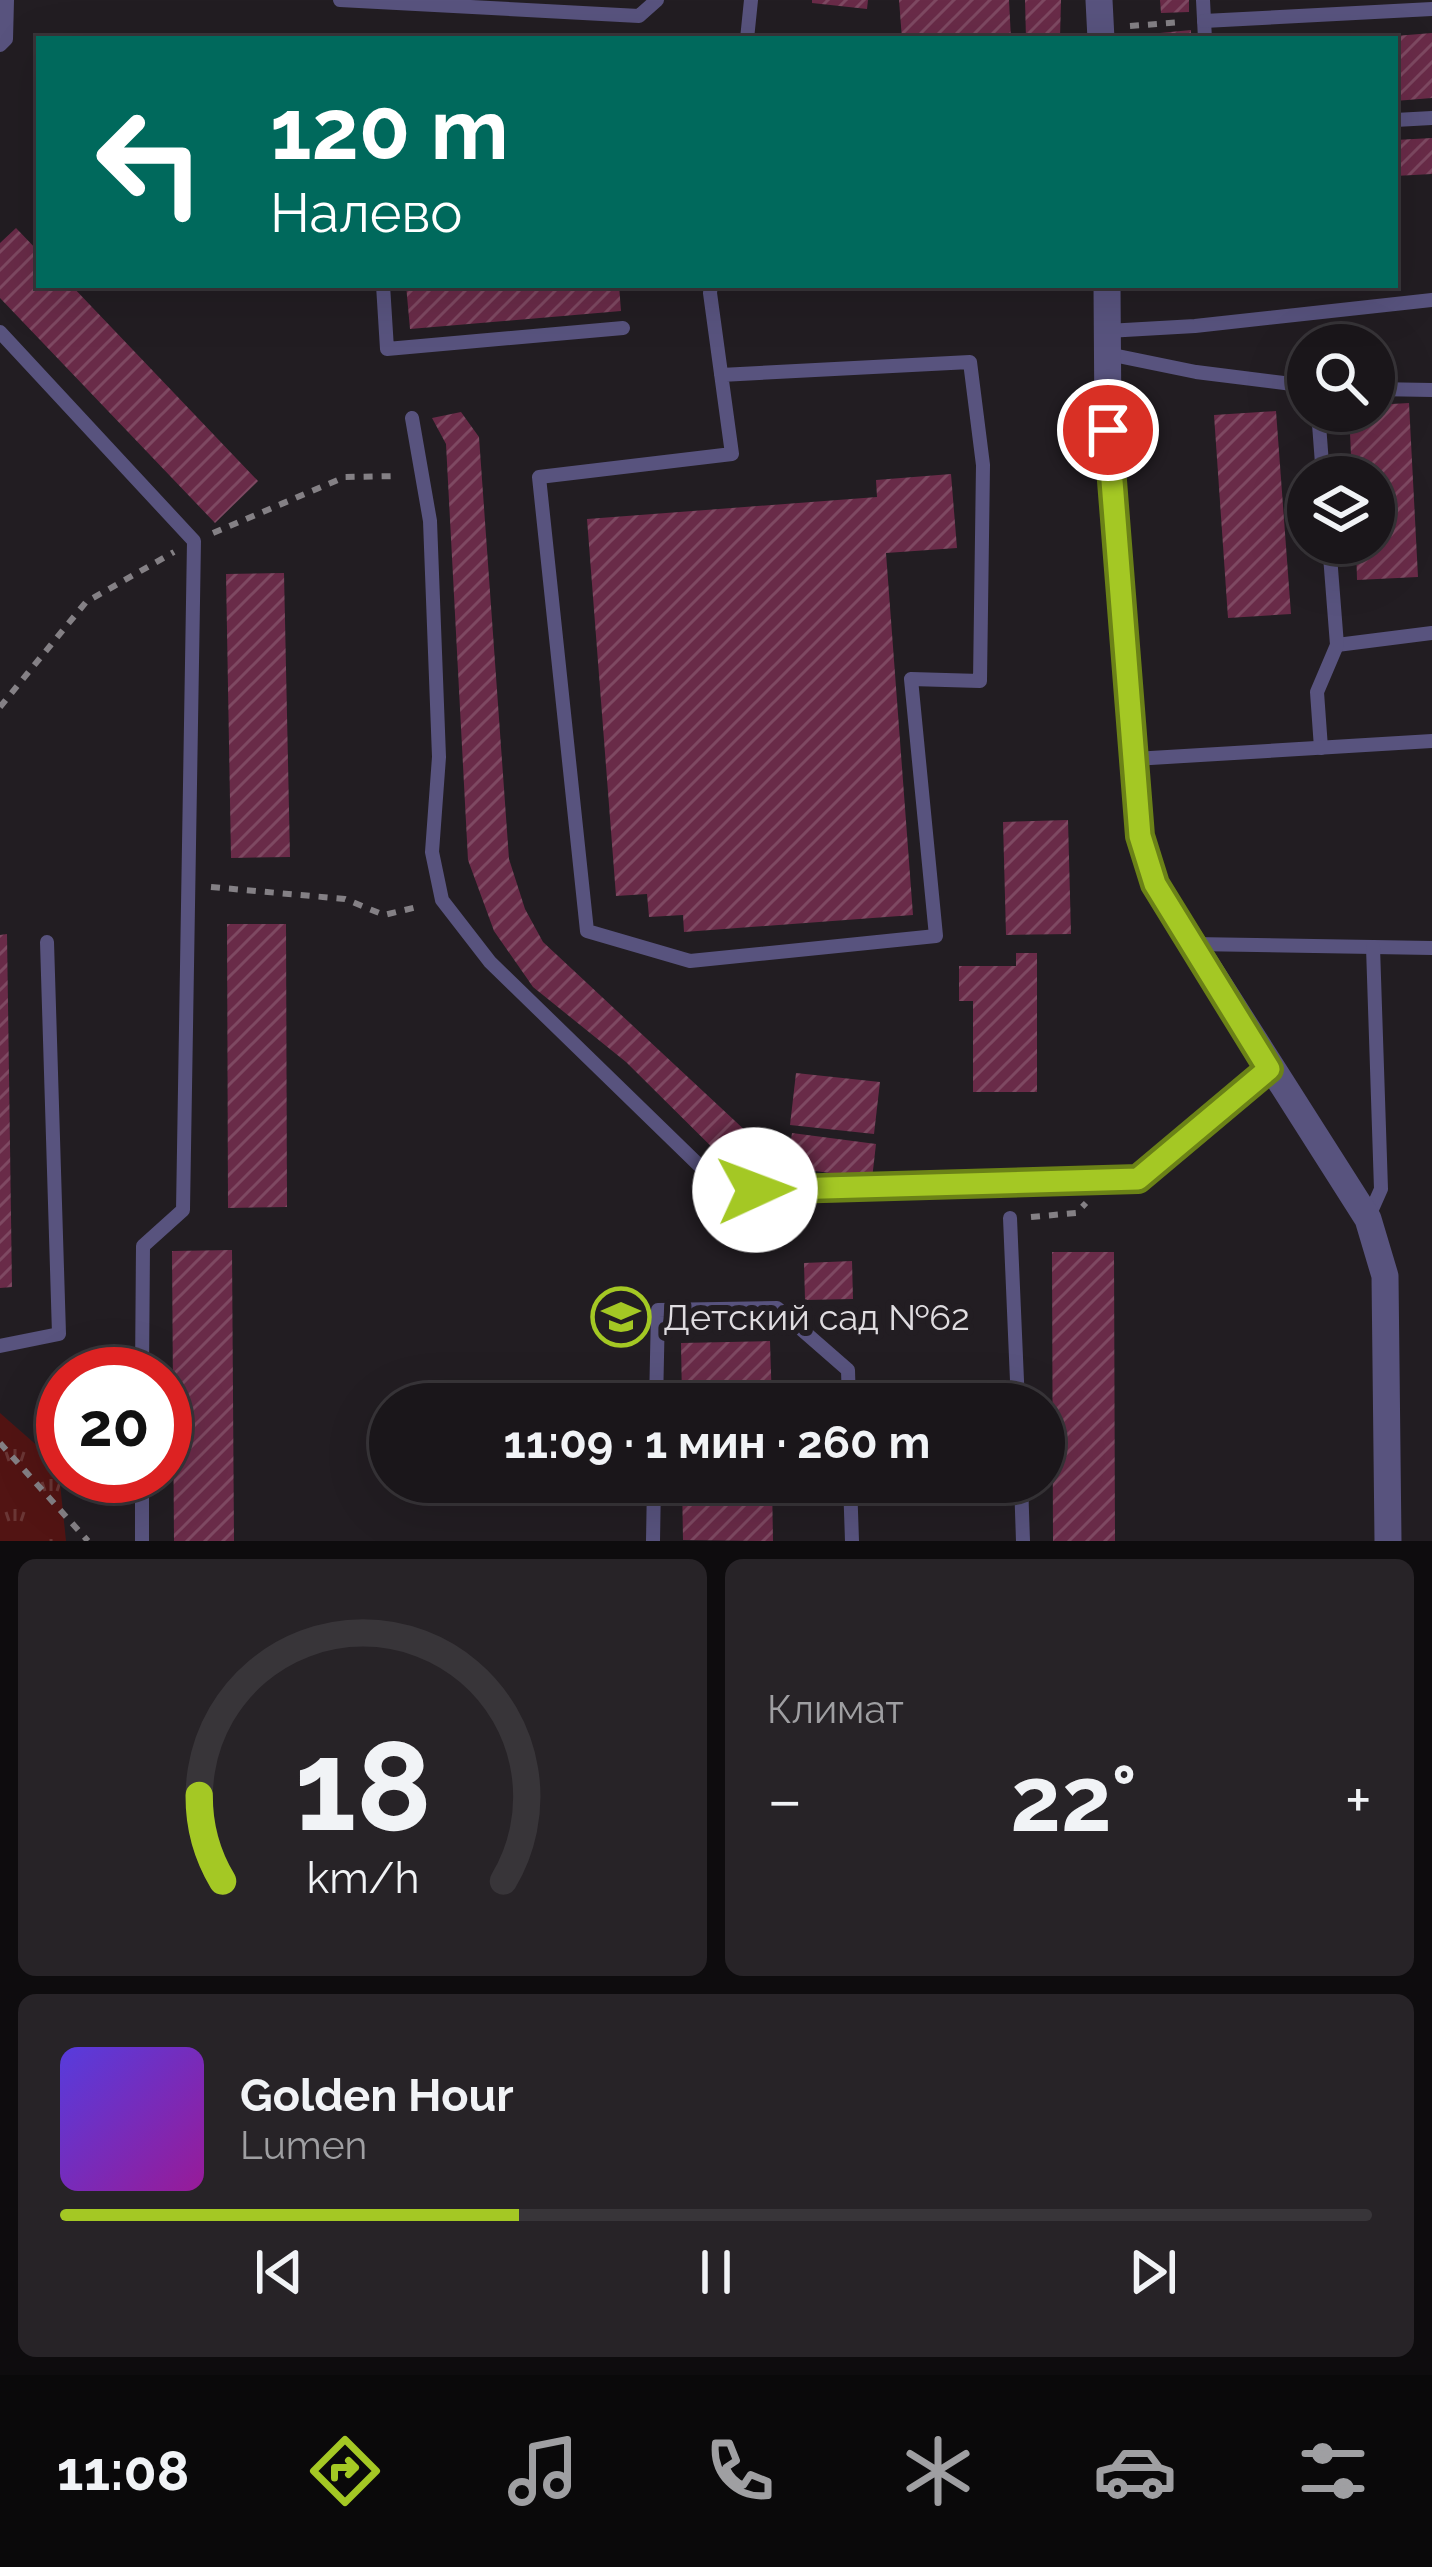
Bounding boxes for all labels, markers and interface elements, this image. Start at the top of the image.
text: 120 m [270,80,509,179]
icon: left [72,84,228,240]
text: Налево [270,181,462,245]
map controls [1287,324,1395,564]
button: search [1287,324,1395,432]
pin [1057,379,1159,481]
icon: arrive [1075,397,1141,463]
button: layers [1287,456,1395,564]
position arrow [692,1127,818,1253]
school or university icon: Детский сад №62 [590,1286,652,1348]
place label: Детский сад №62 [663,1296,970,1338]
speed limit sign: 20 [36,1347,192,1503]
text: 11:09 · 1 мин · 260 m [504,1416,930,1469]
text: Климат [767,1686,904,1732]
text: 18 [294,1713,431,1859]
text: 22° [1010,1746,1137,1852]
text: − [767,1761,803,1838]
text: + [1345,1761,1372,1838]
text: km/h [306,1852,419,1902]
text: Golden Hour [240,2069,514,2122]
text: Lumen [240,2122,367,2168]
icon: previous [246,2239,312,2305]
icon: pause [683,2239,749,2305]
icon: next [1120,2239,1186,2305]
icon: directions [303,2429,387,2513]
icon: music [501,2429,585,2513]
icon: phone [698,2429,782,2513]
icon: climate [896,2429,980,2513]
icon: car [1093,2429,1177,2513]
icon: filters [1291,2429,1375,2513]
text: 11:08 [57,2439,189,2503]

